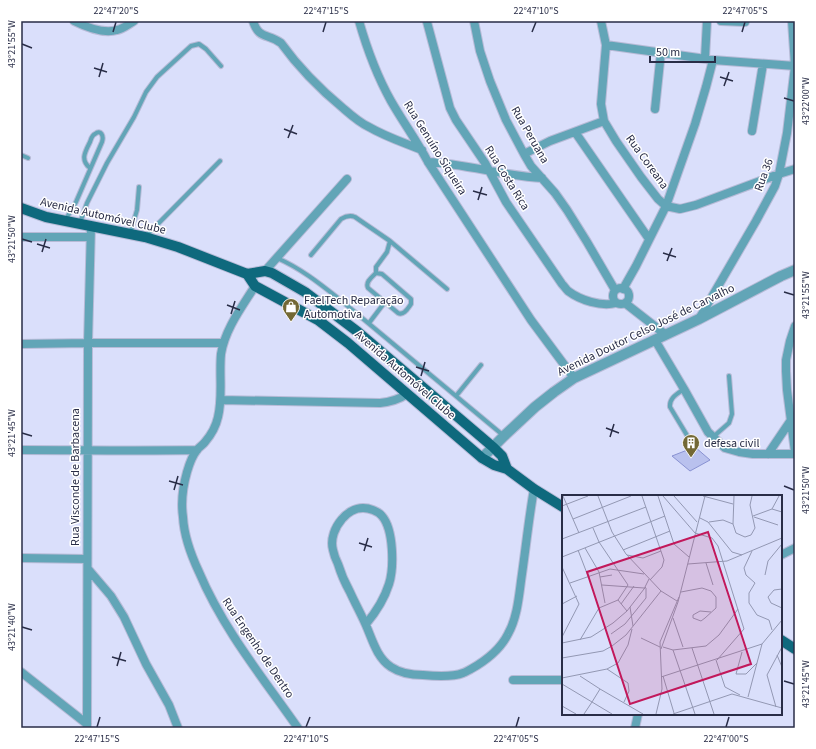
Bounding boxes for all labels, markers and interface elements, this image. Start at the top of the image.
text: 22°47'20"S [93,4,139,18]
text: 22°47'15"S [303,4,349,18]
text: 22°47'10"S [513,4,559,18]
text: 22°47'05"S [722,4,768,18]
text: 43°21'55"W [5,20,19,68]
scale bar [650,38,715,64]
text: 50 m [656,44,680,61]
text: 43°22'00"W [799,77,813,125]
street label: Rua Genuíno Siqueira [399,98,471,198]
street label: Rua Peruana [507,103,553,167]
street label: Rua Coreana [621,131,673,193]
street label: Rua Costa Rica [480,142,534,214]
street label: Rua 36 [750,156,778,194]
street label: Avenida Automóvel Clube [39,193,167,239]
text: 43°21'50"W [5,215,19,263]
text: 43°21'55"W [799,271,813,319]
street label: Avenida Doutor Celso José de Carvalho [555,280,737,380]
place label: FaelTech Reparação Automotiva [304,292,404,323]
shop icon: FaelTech Reparação Automotiva [281,297,301,322]
street label: Avenida Automóvel Clube [351,326,459,424]
street label: Rua Visconde de Barbacena [67,408,84,546]
text: 43°21'45"W [5,409,19,457]
building icon: defesa civil [681,433,701,458]
place label: defesa civil [704,435,759,452]
text: 43°21'50"W [799,466,813,514]
inset map [562,495,782,715]
street label: Rua Engenho de Dentro [218,594,298,702]
text: 43°21'40"W [5,603,19,651]
text: 43°21'45"W [799,660,813,708]
text: 22°47'15"S [74,732,120,746]
text: 22°47'10"S [283,732,329,746]
text: 22°47'05"S [493,732,539,746]
text: 22°47'00"S [703,732,749,746]

